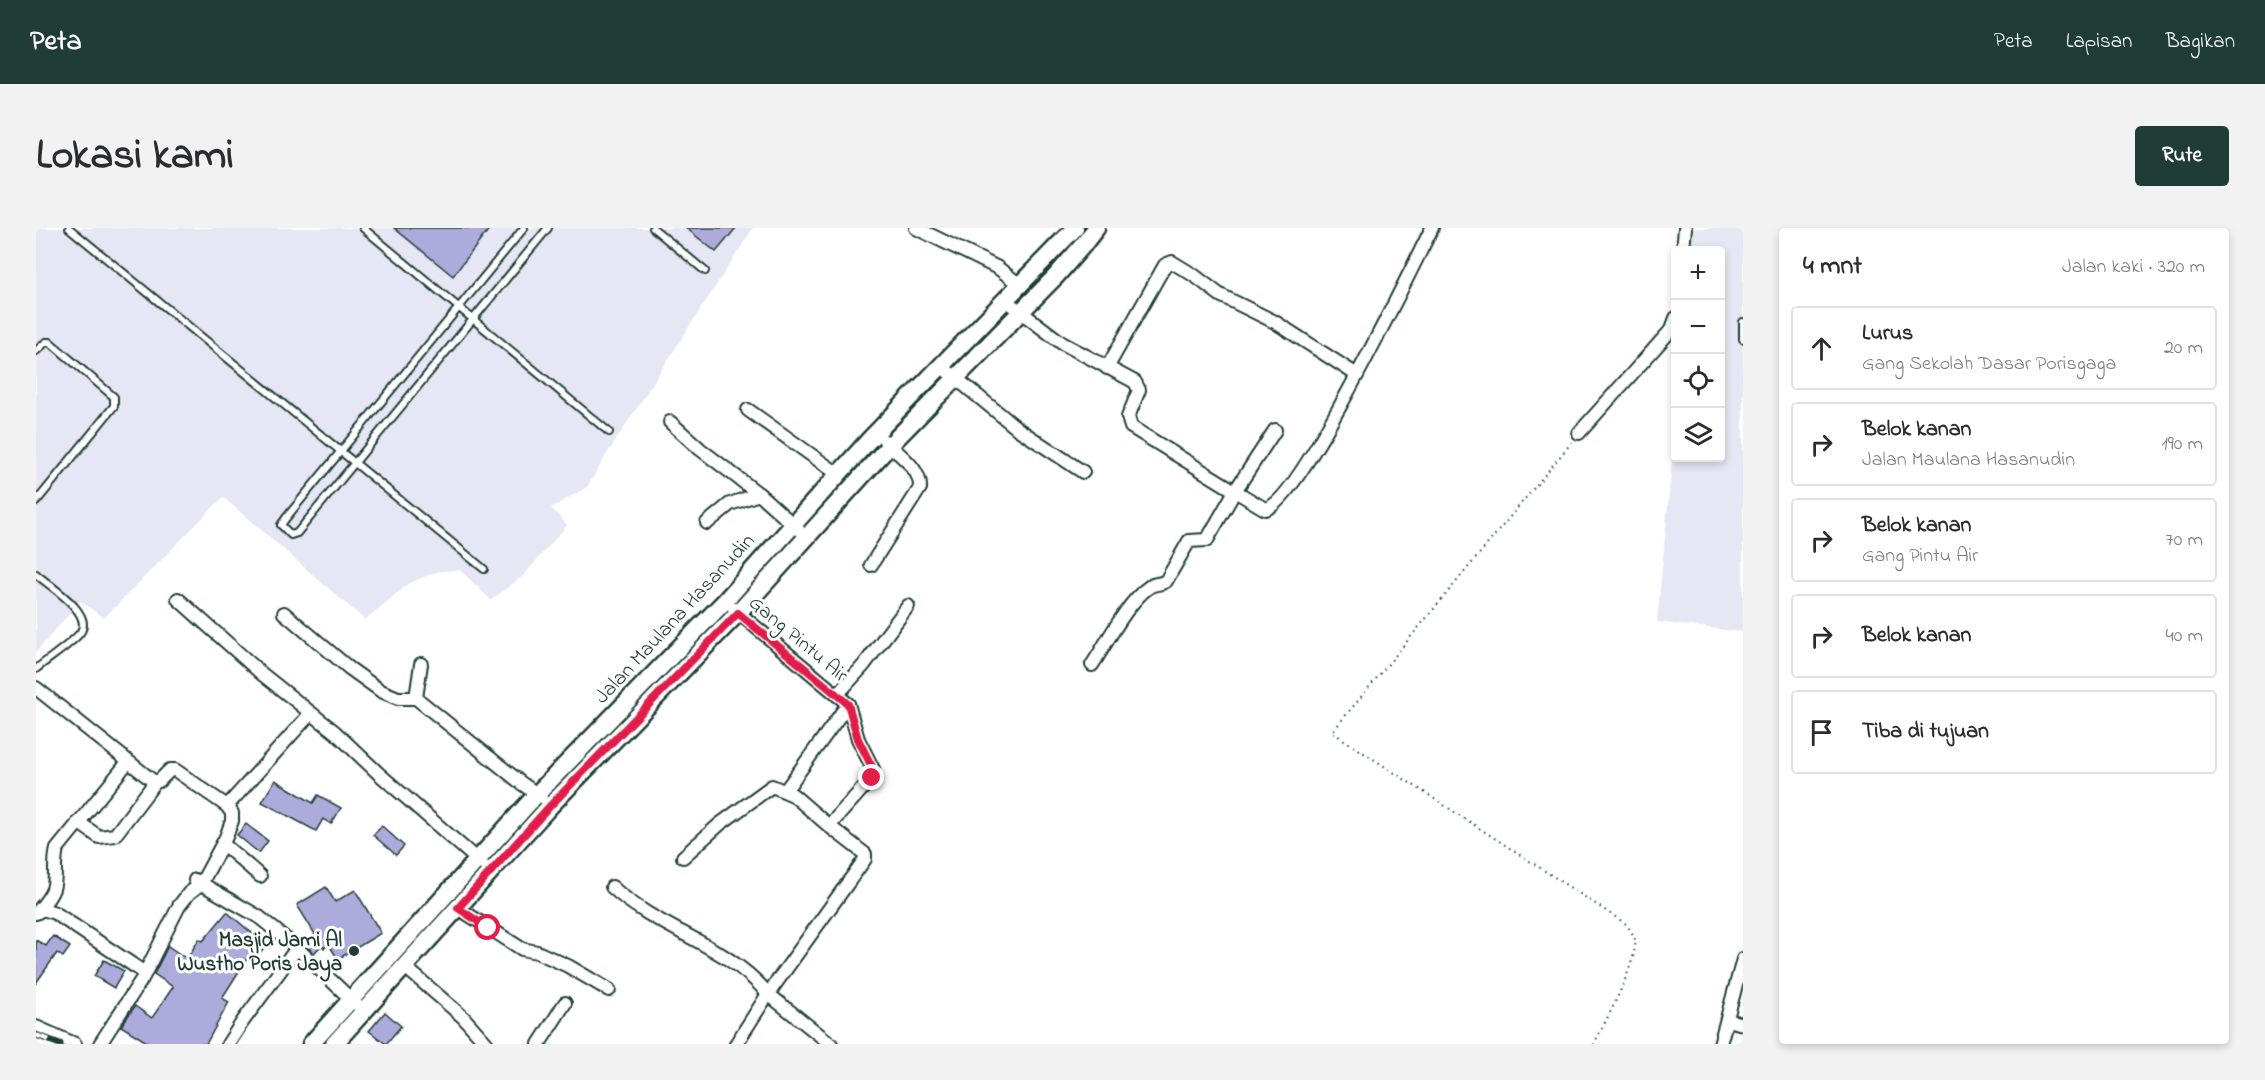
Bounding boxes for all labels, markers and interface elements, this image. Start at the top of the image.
text: Peta [30,22,82,63]
text: Peta [1994,27,2033,57]
text: Lapisan [2066,27,2132,57]
text: Bagikan [2165,27,2235,57]
text: Lokasi kami [36,126,234,187]
button: Rute [2135,126,2229,186]
map controls [1671,246,1725,462]
button: + [1671,246,1725,300]
text: 4 mnt [1803,248,1862,286]
text: Jalan kaki · 320 m [2062,253,2205,282]
button: − [1671,300,1725,354]
text: Lurus [1862,318,1913,350]
icon: ahead [1805,332,1838,365]
text: 20 m [2164,334,2203,363]
text: Gang Sekolah Dasar Porisgaga [1862,350,2116,379]
button: locate [1671,354,1725,408]
button: layers [1671,408,1725,462]
text: Belok kanan [1862,414,1971,446]
icon: right [1805,428,1838,461]
text: 190 m [2161,430,2203,459]
text: Jalan Maulana Hasanudin [1862,446,2075,475]
text: Belok kanan [1862,510,1971,542]
icon: right [1805,524,1838,557]
text: 70 m [2166,526,2203,555]
street label: Jalan Maulana Hasanudin [588,527,763,711]
text: Gang Pintu Air [1862,542,1978,571]
street label: Gang Pintu Air [740,589,854,692]
icon: right [1805,620,1838,653]
text: Belok kanan [1862,620,1971,652]
text: 40 m [2166,622,2203,651]
icon: arrive [1805,716,1838,749]
text: Tiba di tujuan [1862,716,1989,748]
route end [858,764,884,790]
route start [474,914,500,940]
place label: Masjid Jami Al Wustho Poris Jaya [177,926,342,982]
marker: Masjid Jami Al Wustho Poris Jaya [347,944,361,958]

